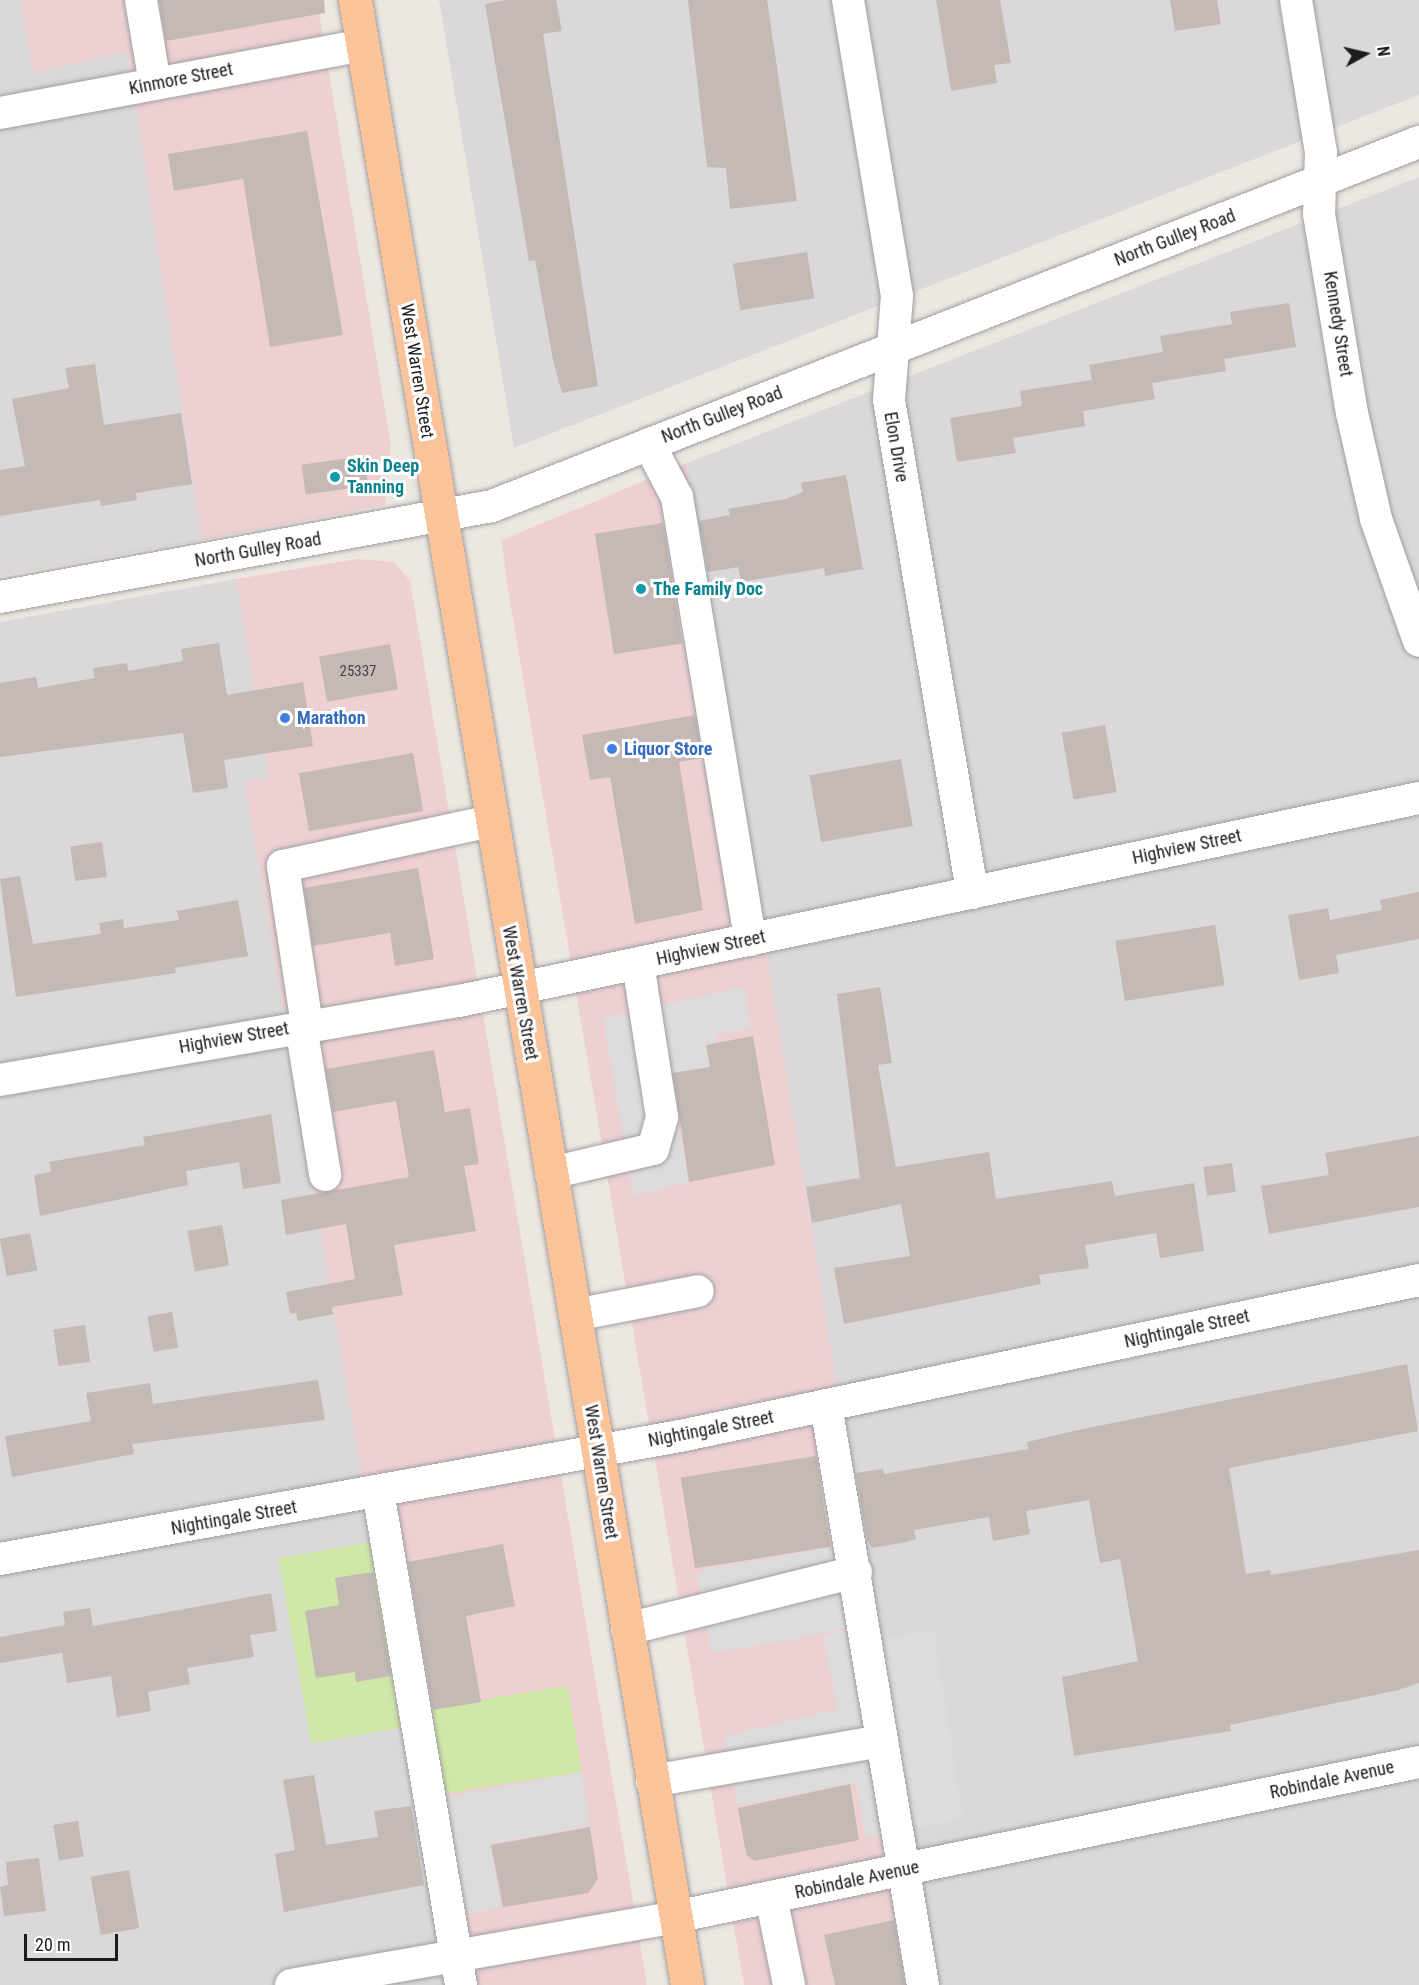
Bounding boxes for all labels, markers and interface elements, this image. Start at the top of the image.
north arrow [1335,24,1395,84]
text: N [1373,45,1393,58]
street label: Kinmore Street [127,58,235,100]
street label: North Gulley Road [1111,205,1239,271]
street label: Kennedy Street [1319,270,1357,378]
street label: West Warren Street [396,302,438,440]
street label: North Gulley Road [658,382,786,448]
street label: Elon Drive [879,410,913,484]
place label: Skin Deep Tanning [347,456,419,498]
marker: Skin Deep Tanning [328,470,342,484]
street label: North Gulley Road [193,528,323,572]
place label: The Family Doc [653,578,763,600]
marker: The Family Doc [634,582,648,596]
house number: 25337 [339,663,377,681]
place label: Marathon [297,707,365,729]
marker: Marathon [278,711,292,725]
place label: Liquor Store [624,738,712,760]
marker: Liquor Store [605,742,619,756]
street label: Highview Street [1130,825,1244,869]
street label: West Warren Street [498,924,542,1062]
street label: Highview Street [654,926,768,970]
street label: Highview Street [177,1018,291,1058]
street label: Nightingale Street [1122,1305,1252,1353]
street label: West Warren Street [580,1403,622,1541]
street label: Nightingale Street [646,1406,776,1452]
street label: Nightingale Street [169,1496,299,1540]
street label: Robindale Avenue [1268,1756,1396,1804]
street label: Robindale Avenue [793,1856,921,1904]
scale bar [27,1922,122,1960]
text: 20 m [35,1934,70,1955]

